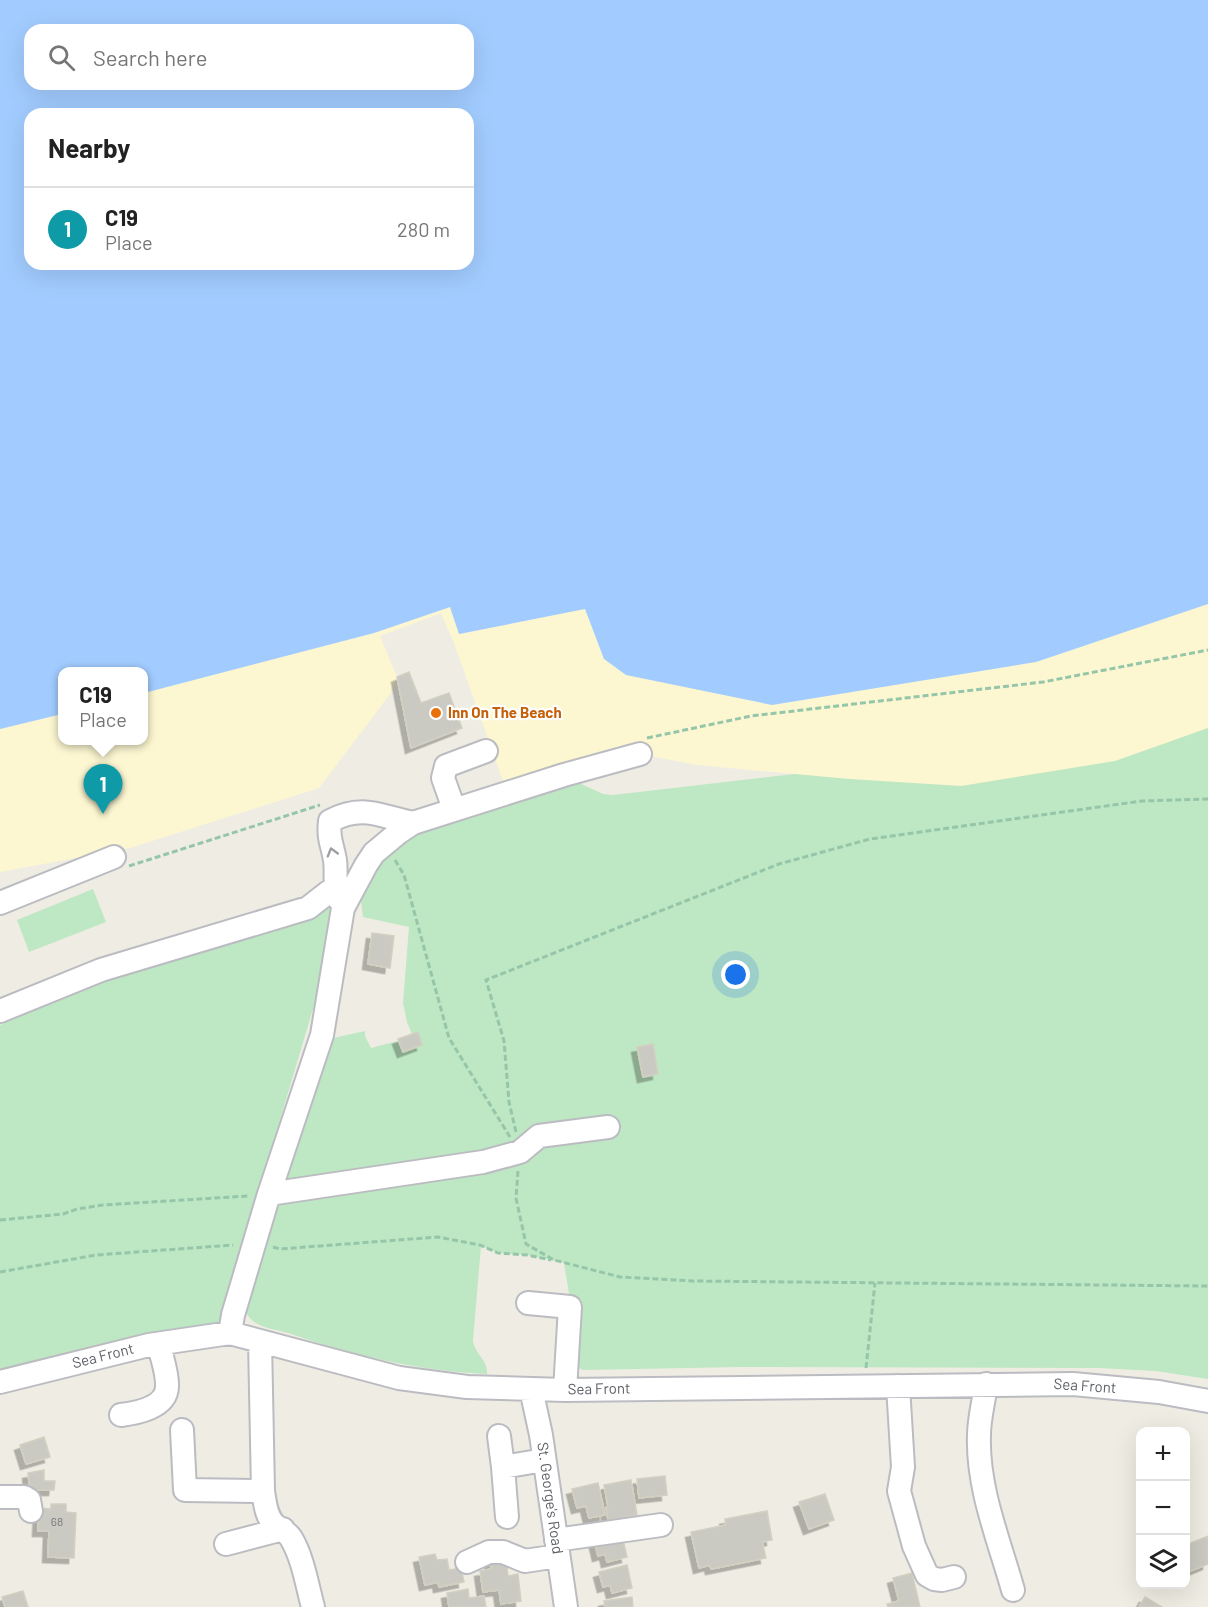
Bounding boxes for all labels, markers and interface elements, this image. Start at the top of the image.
search box [24,24,474,90]
icon: search [45,41,78,74]
text: Search here [93,44,207,70]
text: Nearby [48,132,130,163]
text: C19 [105,204,138,230]
text: 1 [64,217,71,241]
text: 280 m [397,217,450,241]
text: Place [105,230,153,254]
popup [58,667,148,745]
text: C19 [79,681,112,707]
place label: Inn On The Beach [448,703,562,721]
marker: Inn On The Beach [429,706,443,720]
text: Place [79,707,127,731]
pin: 1 [84,764,122,814]
one-way arrow [327,847,339,858]
your location [721,960,750,989]
street label: Sea Front [70,1339,135,1371]
street label: Sea Front [1053,1374,1117,1396]
street label: Sea Front [567,1378,631,1398]
map controls [1136,1427,1190,1589]
button: + [1136,1427,1190,1481]
street label: St. George's Road [534,1441,568,1555]
button: − [1136,1481,1190,1535]
house number: 68 [51,1514,63,1528]
button: layers [1136,1535,1190,1589]

